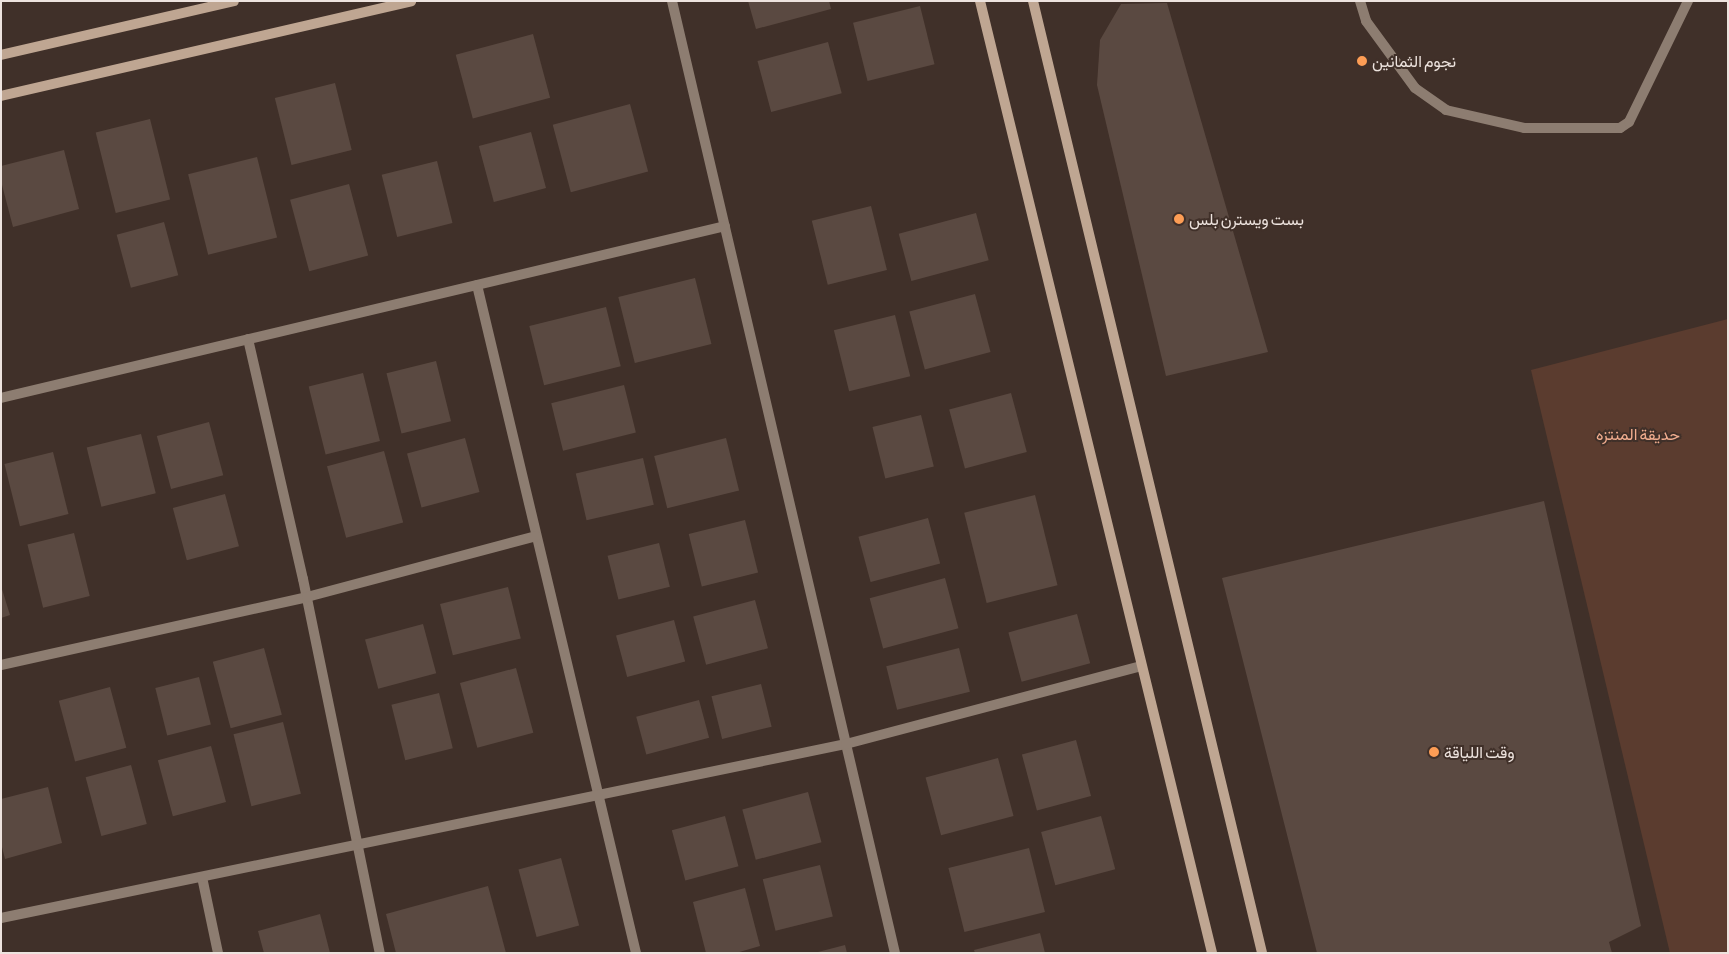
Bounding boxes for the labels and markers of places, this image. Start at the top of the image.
place label: نجوم الثمانين [1372,51,1456,71]
marker: نجوم الثمانين [1356,55,1368,67]
place label: بست ويسترن بلس [1189,209,1304,229]
marker: بست ويسترن بلس [1173,213,1185,225]
place label: وقت اللياقة [1444,742,1514,762]
marker: وقت اللياقة [1428,746,1440,758]

